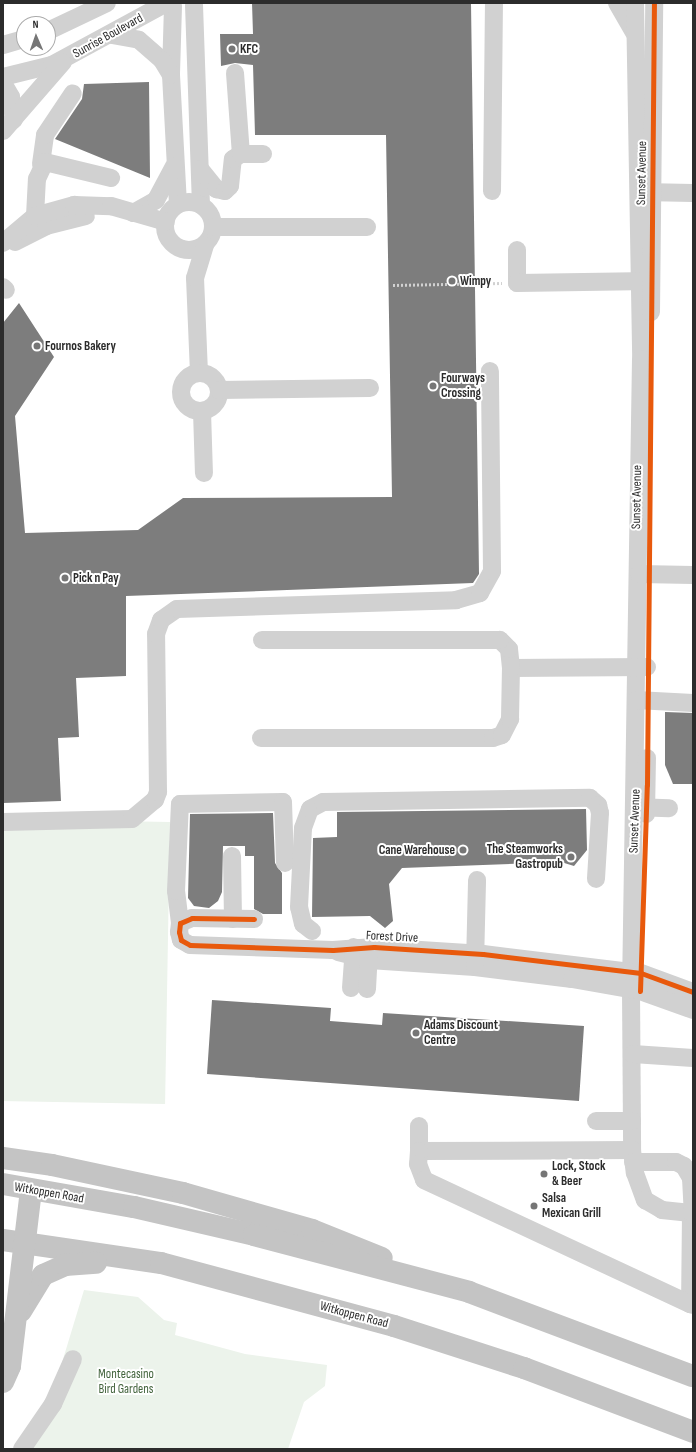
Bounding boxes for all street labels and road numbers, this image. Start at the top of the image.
street label: Sunrise Boulevard [70,10,146,62]
street label: Sunset Avenue [634,141,650,205]
street label: Sunset Avenue [629,465,645,529]
street label: Sunset Avenue [626,789,644,853]
street label: Forest Drive [365,928,419,946]
street label: Witkoppen Road [13,1179,85,1207]
street label: Witkoppen Road [318,1298,390,1332]

